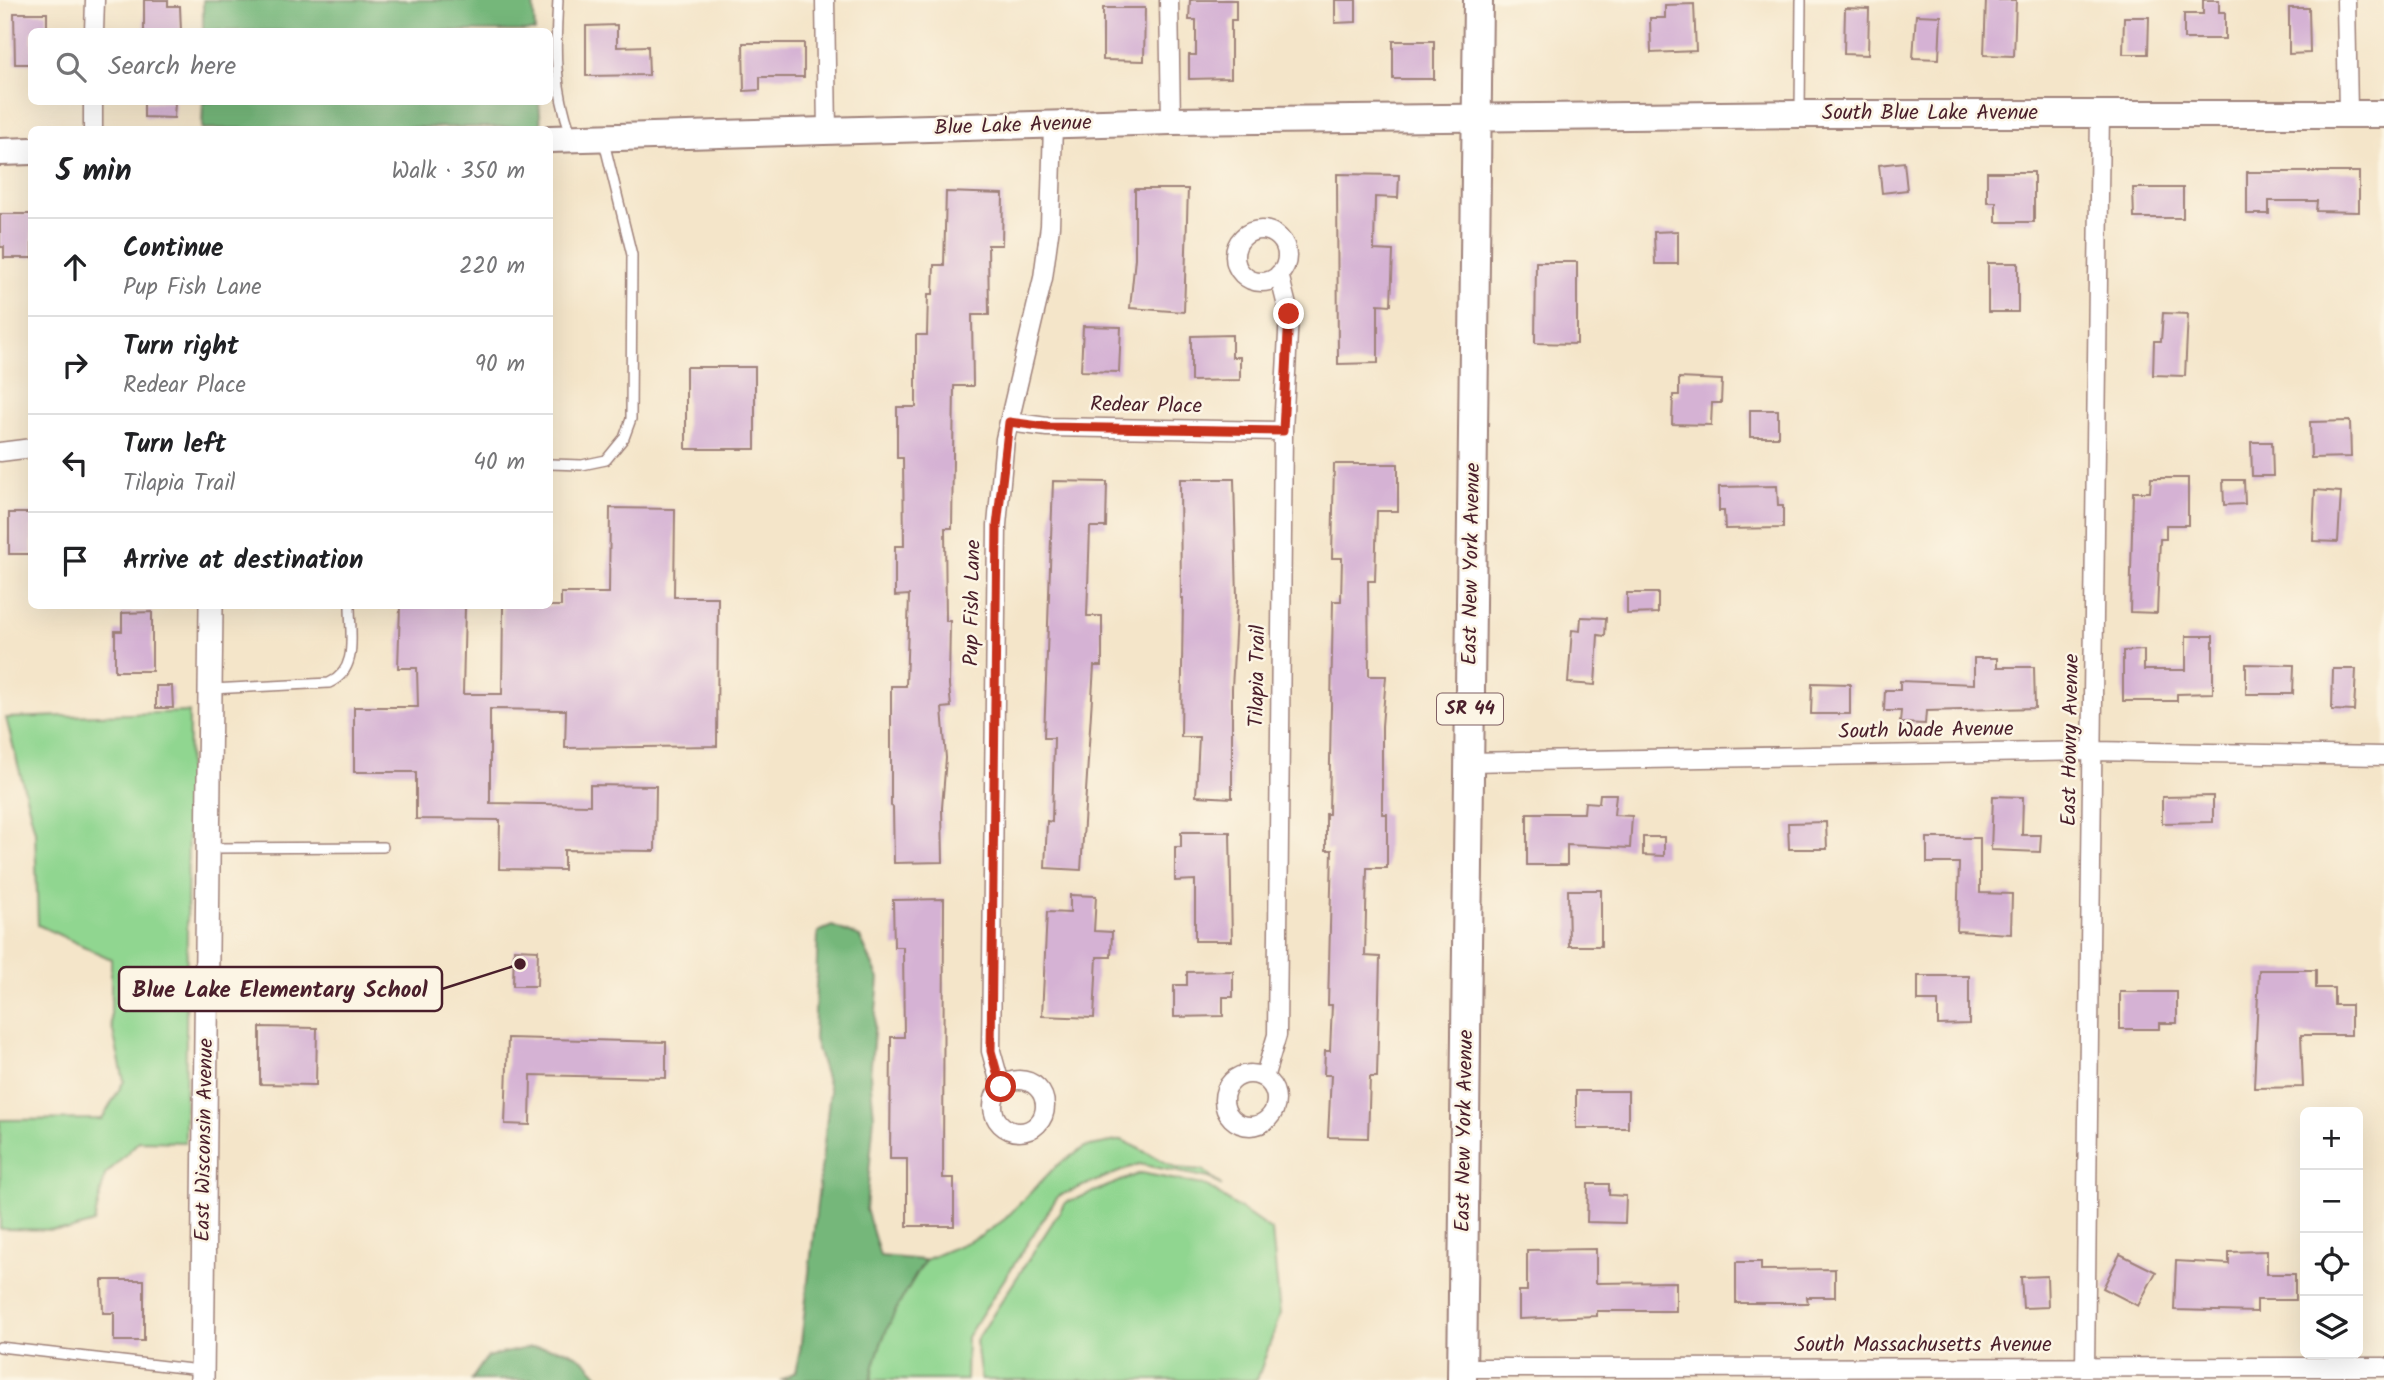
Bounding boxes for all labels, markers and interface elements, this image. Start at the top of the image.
search box [28,28,553,105]
text: Search here [108,46,236,88]
icon: search [52,48,90,86]
street label: South Blue Lake Avenue [1822,97,2039,130]
street label: Blue Lake Avenue [934,107,1093,145]
text: 5 min [56,148,132,196]
text: Walk · 350 m [391,154,525,190]
text: Continue [123,228,224,270]
icon: ahead [56,248,94,286]
text: 220 m [459,249,525,285]
text: Pup Fish Lane [123,270,262,306]
route end [1273,298,1304,329]
text: Turn right [123,326,239,368]
icon: right [56,346,94,384]
text: 90 m [475,347,525,383]
text: Redear Place [123,368,246,404]
street label: Redear Place [1090,389,1203,423]
text: Turn left [123,424,226,466]
icon: left [56,444,94,482]
text: 40 m [473,445,525,481]
street label: East New York Avenue [1454,462,1490,666]
text: Tilapia Trail [123,466,236,502]
street label: Pup Fish Lane [955,539,991,667]
text: Arrive at destination [123,540,363,582]
icon: arrive [56,542,94,580]
street label: Tilapia Trail [1241,624,1275,728]
street label: East Howry Avenue [2053,653,2089,826]
road number: SR 44 [1437,694,1503,724]
street label: South Wade Avenue [1838,713,2014,749]
callout: Blue Lake Elementary School [119,967,442,1011]
text: Blue Lake Elementary School [132,973,429,1009]
street label: East New York Avenue [1447,1029,1483,1233]
street label: East Wisconsin Avenue [187,1037,223,1242]
route start [985,1071,1016,1102]
map controls [2300,1107,2363,1359]
button: + [2300,1107,2363,1170]
button: − [2300,1170,2363,1233]
button: locate [2300,1233,2363,1296]
button: layers [2300,1296,2363,1359]
street label: South Massachusetts Avenue [1794,1329,2052,1362]

